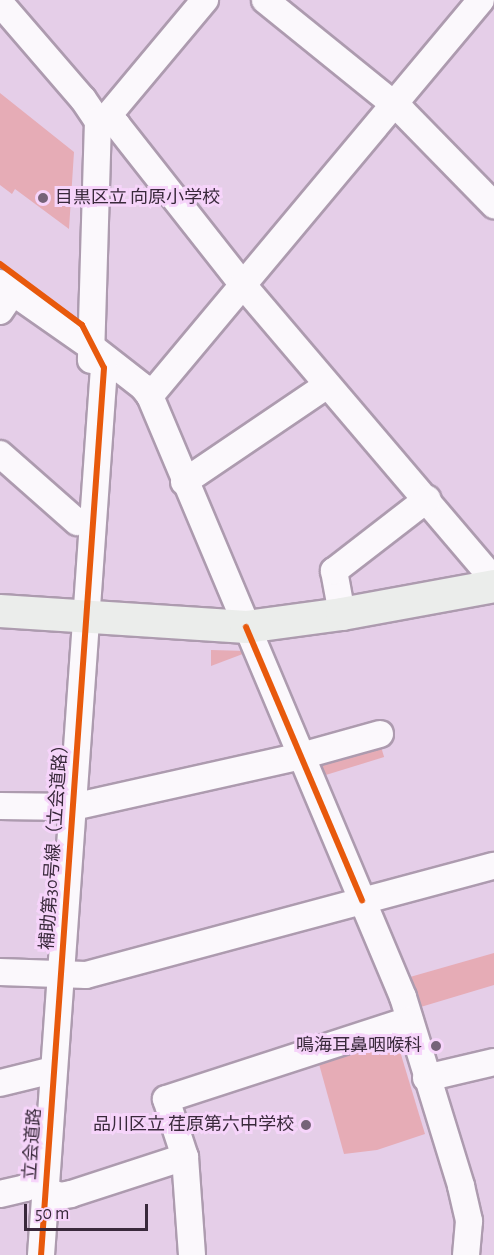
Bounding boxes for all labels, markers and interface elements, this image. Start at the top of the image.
place label: 目黒区立 向原小学校 [55,187,220,209]
marker: 目黒区立 向原小学校 [36,191,50,205]
street label: 補助第30号線（立会道路） [37,735,73,951]
place label: 鳴海耳鼻咽喉科 [296,1035,422,1057]
marker: 鳴海耳鼻咽喉科 [427,1037,445,1055]
street label: 立会道路 [20,1107,46,1181]
place label: 品川区立 荏原第六中学校 [93,1114,294,1136]
marker: 品川区立 荏原第六中学校 [299,1118,313,1132]
scale bar [27,1192,152,1230]
text: 50 m [35,1205,69,1223]

